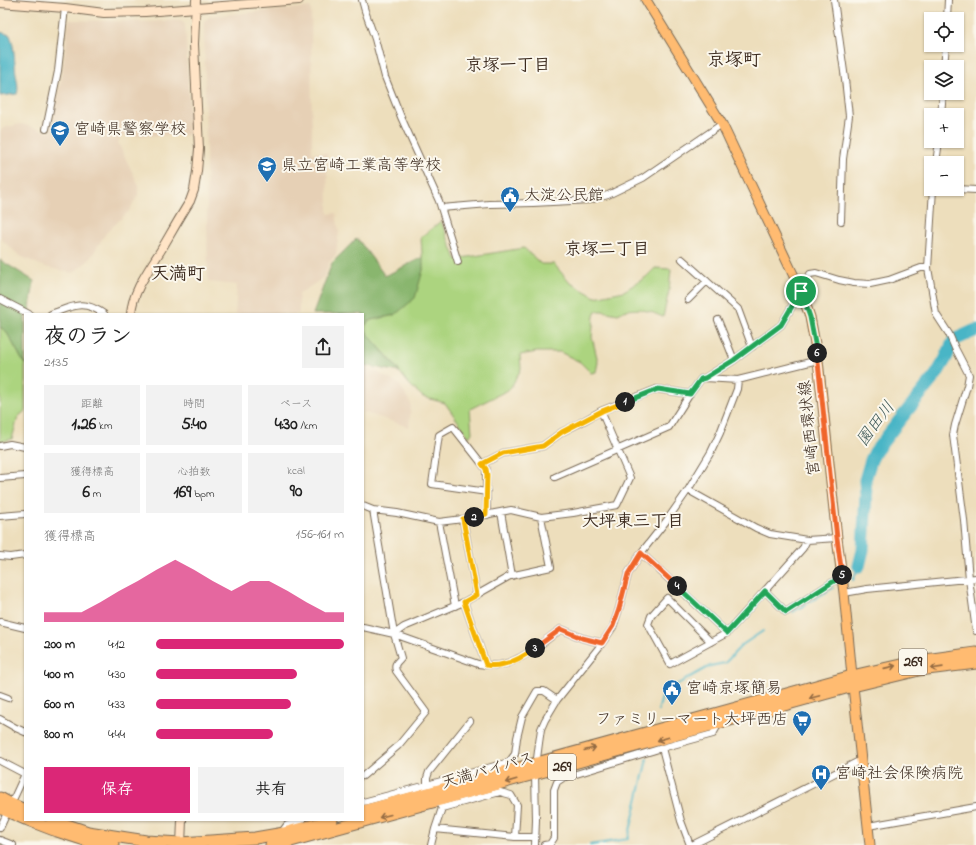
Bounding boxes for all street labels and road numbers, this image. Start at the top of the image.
street label: 宮崎西環状線 [793,379,827,477]
road number: 269 [899,649,927,675]
street label: 天満バイパス [439,746,537,796]
road number: 269 [548,754,576,780]

